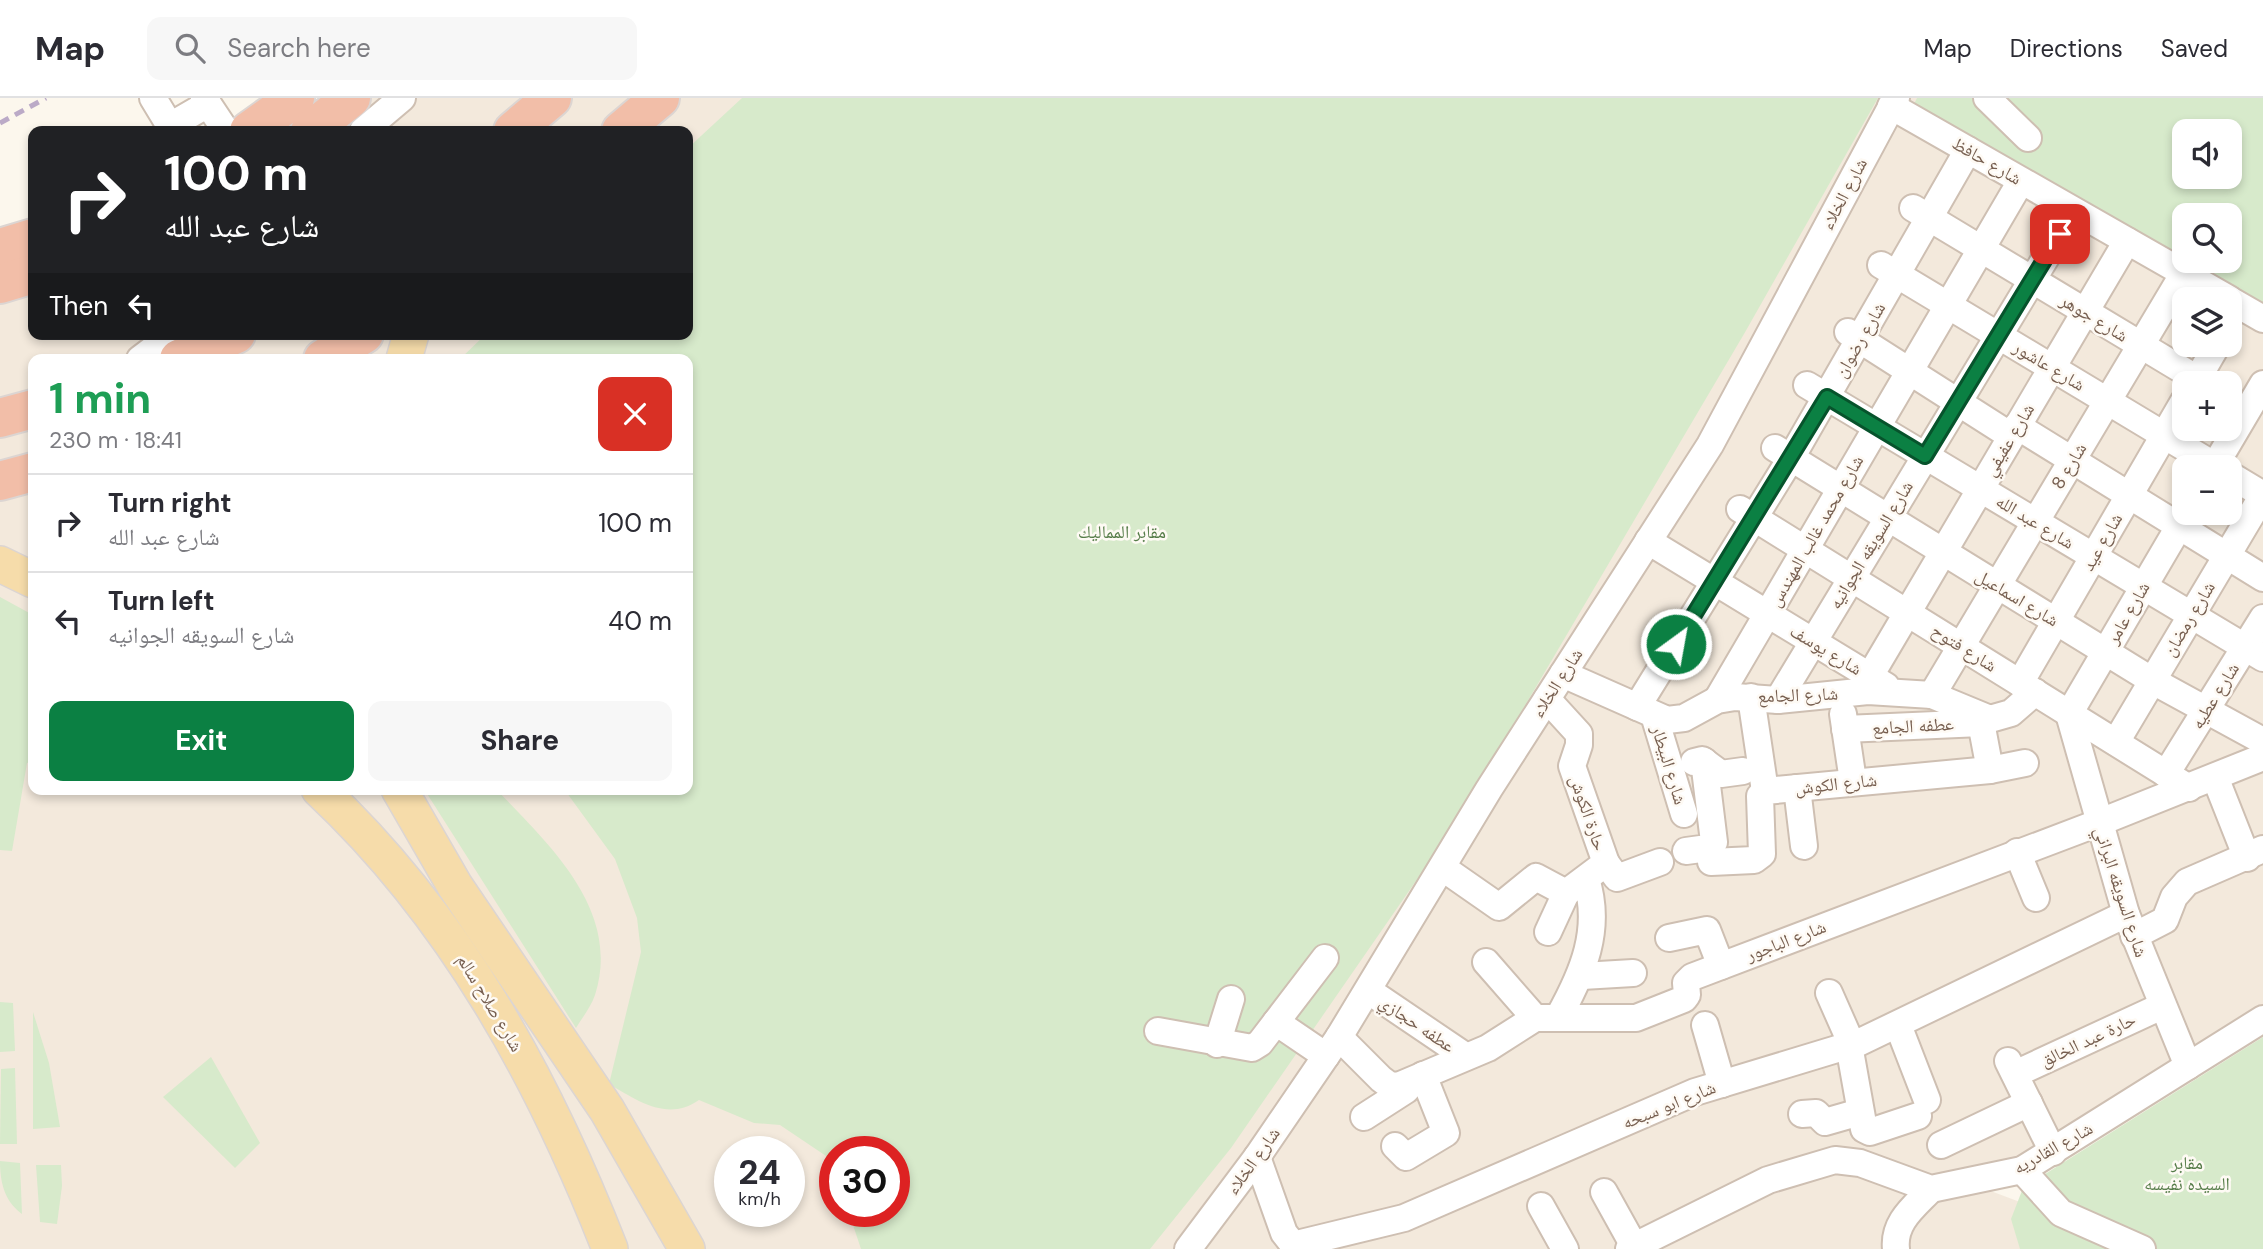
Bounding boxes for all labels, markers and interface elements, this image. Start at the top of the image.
search box [147,17,637,80]
text: Map [35,27,105,70]
icon: search [171,29,209,67]
text: Search here [227,31,371,65]
text: Map [1924,33,1972,64]
text: Directions [2010,33,2123,64]
text: Saved [2161,33,2228,64]
map controls [2172,119,2242,525]
button: sound [2172,119,2242,189]
street label: شارع حافظ [1948,131,2026,191]
text: 100 m [164,141,308,205]
icon: right [49,154,140,245]
street label: شارع الخلاء [1815,154,1873,234]
button: search [2172,203,2242,273]
pin [2030,204,2090,264]
text: شارع عبد الله [164,205,319,247]
icon: arrive [2041,215,2079,253]
icon: left [122,287,160,325]
button: layers [2172,287,2242,357]
street label: شارع جوهر [2055,288,2132,348]
text: Then [49,289,108,323]
street label: شارع رضوان [1829,298,1891,382]
street label: شارع عاشور [2008,335,2089,397]
text: 1 min [49,371,151,426]
button: + [2172,371,2242,441]
button: close [598,377,672,451]
street label: شارع عفيفي [1978,399,2042,482]
text: 230 m · 18:41 [49,425,182,455]
street label: شارع 8 [2046,438,2092,494]
street label: شارع محمد غالب المهندس [1763,451,1869,611]
button: − [2172,455,2242,525]
street label: شارع السويقه الجوانيه [1823,476,1919,614]
text: Turn right [108,486,232,520]
street label: شارع عبد الله [1991,489,2079,555]
icon: right [49,504,87,542]
text: 100 m [598,506,672,540]
street label: شارع عيد [2076,509,2128,575]
park label: مقابر المماليك [1078,520,1166,544]
text: شارع عبد الله [108,522,220,552]
street label: شارع اسماعيل [1971,564,2063,632]
street label: شارع عامر [2100,577,2155,649]
street label: شارع رمضان [2157,577,2221,661]
text: Turn left [108,584,215,618]
icon: left [49,602,87,640]
text: 40 m [608,604,672,638]
position arrow [1639,607,1713,681]
street label: شارع يوسف [1785,619,1867,681]
street label: شارع فتوح [1927,619,2001,677]
text: شارع السويقه الجوانيه [108,620,294,650]
street label: شارع الخلاء [1526,644,1588,722]
street label: شارع عطيه [2185,658,2245,734]
street label: شارع الجامع [1757,682,1839,708]
button: Exit [49,701,354,781]
button: Share [368,701,672,781]
street label: عطفه الجامع [1872,712,1954,740]
street label: شارع البيطار [1645,721,1692,808]
street label: شارع الكوش [1794,768,1878,800]
street label: حارة الكوش [1564,772,1612,854]
street label: شارع السويقه البراني [2086,824,2153,961]
street label: شارع الباجور [1742,915,1829,968]
street label: شارع صلاح سالم [451,950,529,1056]
street label: عطفه حجازي [1373,990,1460,1060]
street label: حارة عبد الخالق [2036,1007,2140,1073]
street label: شارع ابو سبحه [1619,1075,1719,1135]
street label: شارع القادريه [2009,1116,2097,1180]
street label: شارع الخلاء [1220,1122,1286,1200]
speed limit sign: 30 [819,1136,910,1227]
text: 24 [738,1149,781,1195]
park label: مقابر السيده نفيسه [2144,1151,2230,1196]
text: km/h [738,1187,781,1211]

